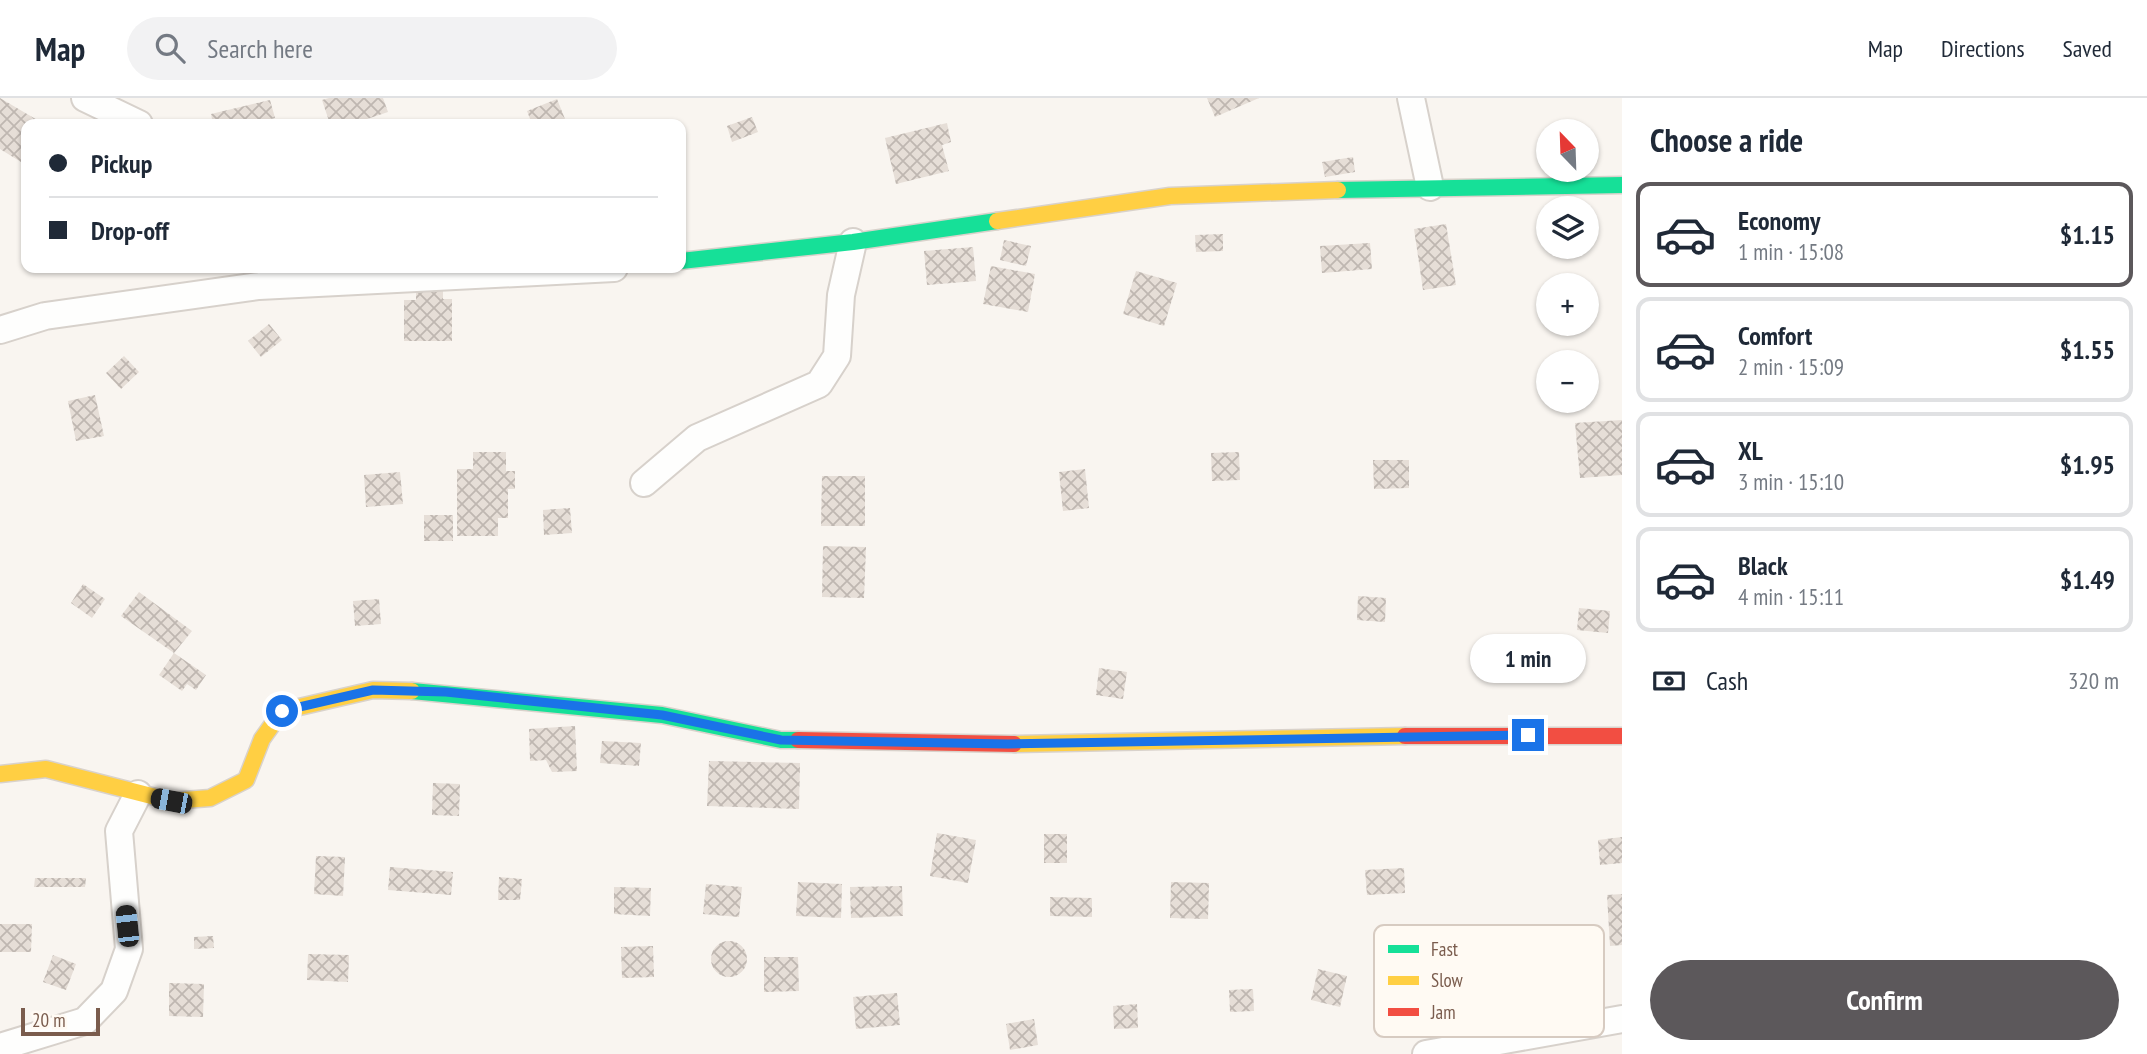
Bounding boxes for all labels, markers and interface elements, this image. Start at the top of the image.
search box [127,17,617,80]
text: Map [35,27,85,70]
icon: search [151,29,189,67]
text: Search here [207,32,313,65]
text: Map [1868,33,1903,64]
text: Directions [1941,33,2025,64]
text: Saved [2063,33,2112,64]
north arrow [1536,119,1600,182]
map controls [1536,119,1599,413]
text: Choose a ride [1650,119,1803,161]
text: Pickup [91,147,152,180]
button: layers [1536,196,1599,259]
icon: car [1654,203,1717,266]
text: Economy [1738,204,1820,237]
text: Drop-off [91,214,169,247]
text: $1.15 [2060,218,2115,251]
text: 1 min · 15:08 [1738,237,1844,266]
button: + [1536,273,1599,336]
icon: car [1654,318,1717,381]
text: Comfort [1738,319,1812,352]
text: $1.55 [2060,333,2115,366]
button: − [1536,350,1599,413]
text: 2 min · 15:09 [1738,352,1844,381]
icon: car [1654,433,1717,496]
text: XL [1738,434,1763,467]
text: $1.95 [2060,448,2115,481]
text: 3 min · 15:10 [1738,467,1844,496]
icon: car [1654,548,1717,611]
text: Black [1738,549,1788,582]
text: $1.49 [2060,563,2115,596]
text: 4 min · 15:11 [1738,582,1844,611]
callout: 1 min [1470,634,1586,682]
text: 1 min [1505,644,1551,673]
icon: cash [1650,662,1688,700]
text: Cash [1706,664,1748,697]
text: 320 m [2068,666,2119,695]
route start [266,695,298,727]
route end [1512,719,1544,751]
car [149,787,194,815]
car [115,904,140,948]
legend [1374,925,1604,1037]
text: Fast [1431,937,1459,961]
button: Confirm [1650,960,2119,1040]
text: Slow [1431,968,1464,992]
text: Jam [1430,1000,1456,1024]
scale bar [21,1005,100,1037]
text: 20 m [32,1008,66,1032]

